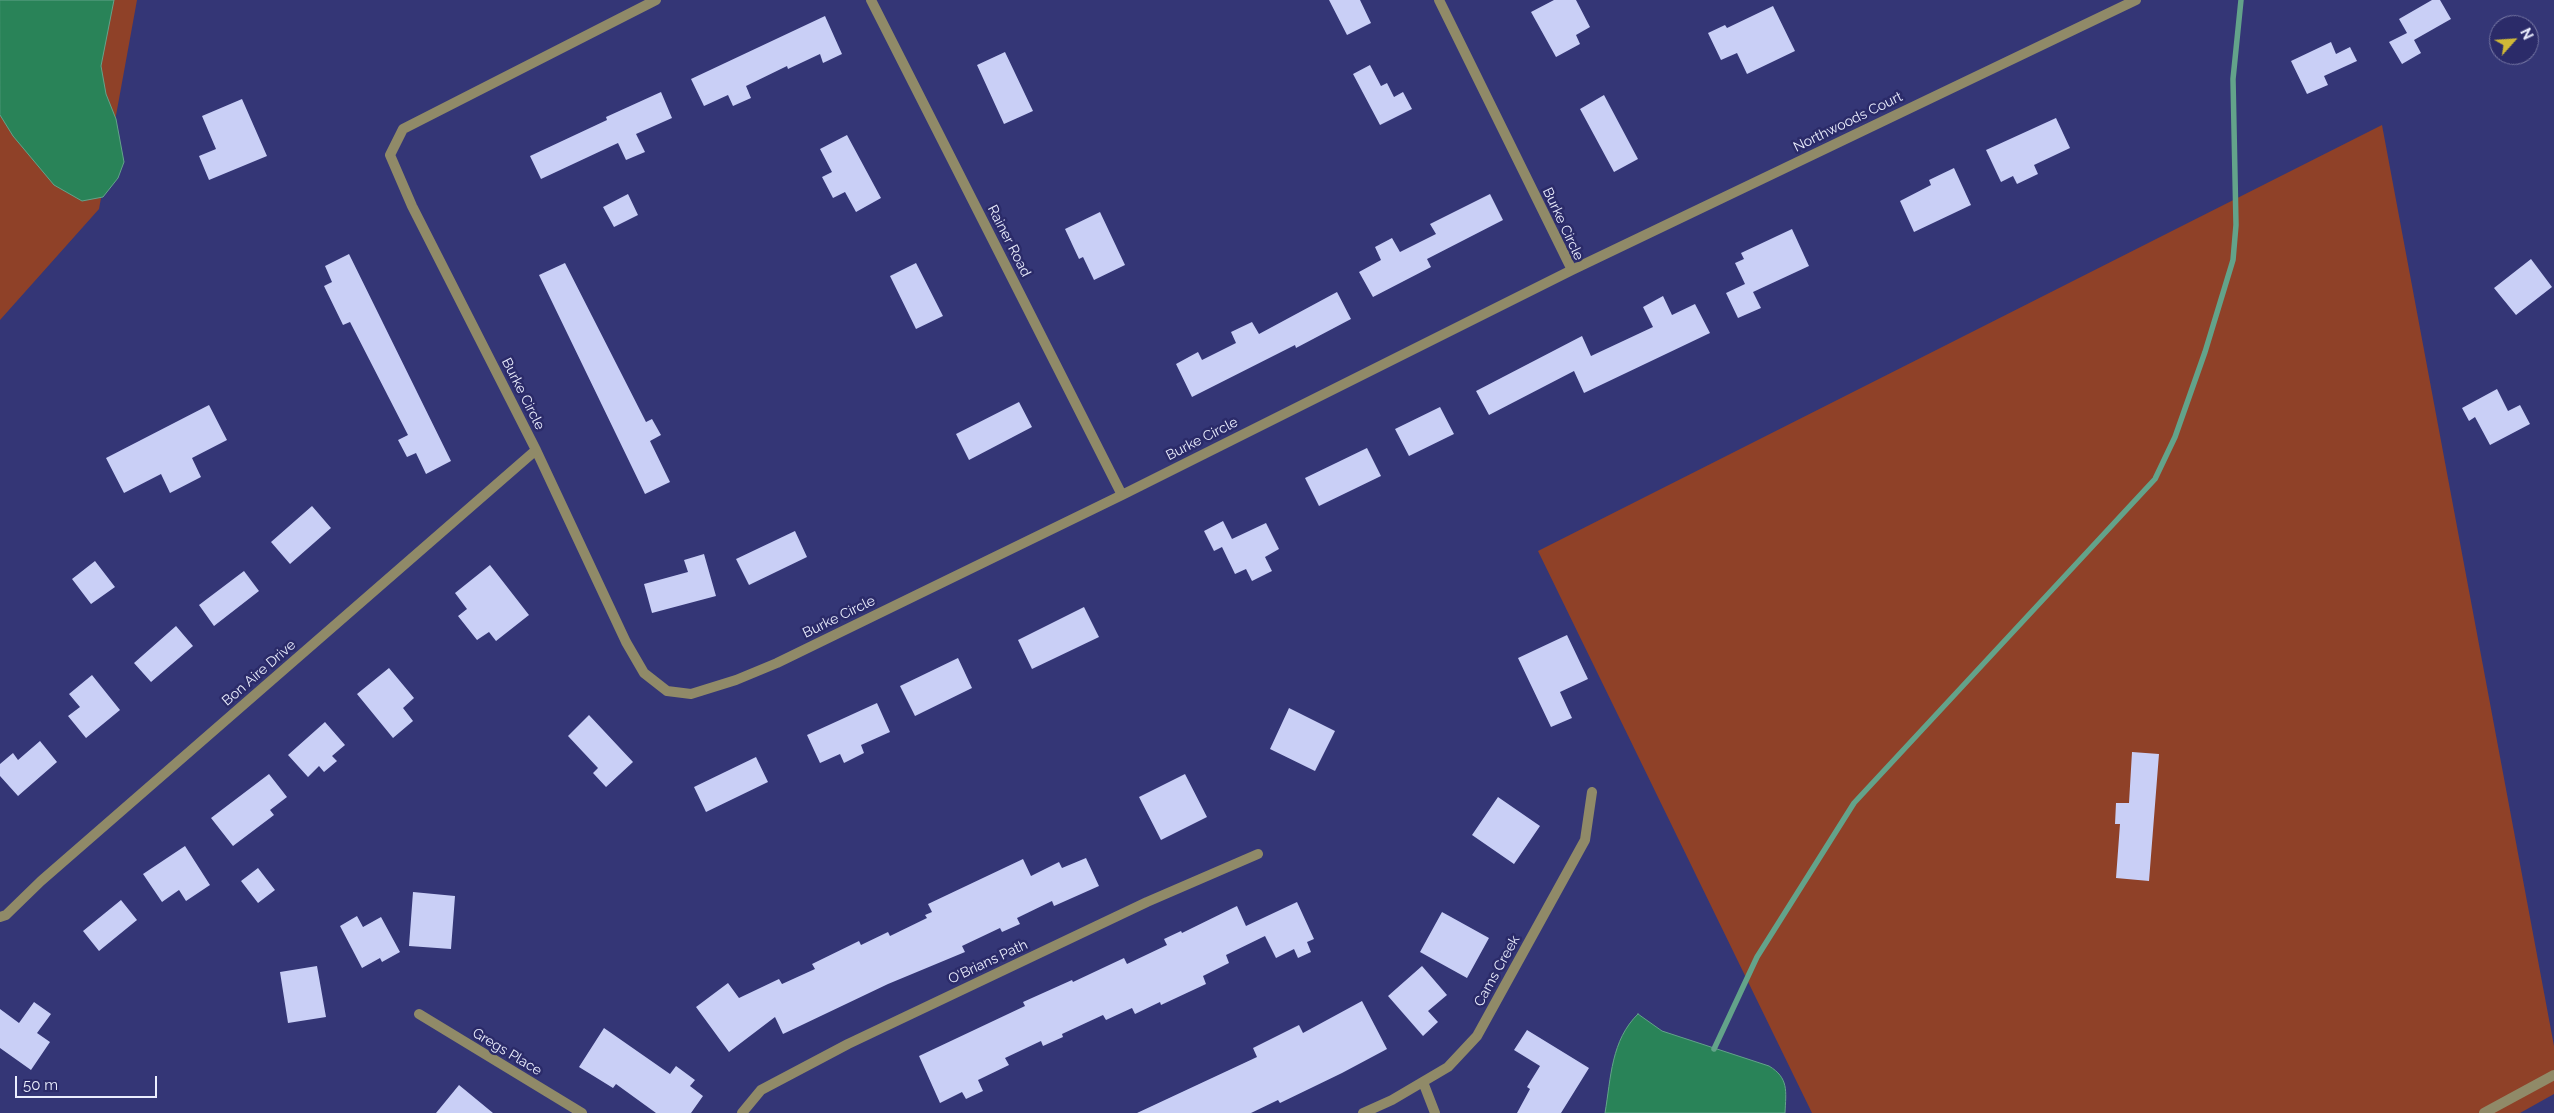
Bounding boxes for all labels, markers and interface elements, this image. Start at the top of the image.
north arrow [2489,15,2539,65]
text: N [2517,26,2536,42]
street label: Northwoods Court [1791,88,1905,156]
street label: Burke Circle [1539,185,1587,263]
street label: Rainer Road [984,202,1034,280]
street label: Burke Circle [498,355,548,433]
street label: Burke Circle [1163,414,1241,464]
street label: Burke Circle [800,592,878,642]
street label: Bon Aire Drive [219,637,299,709]
street label: Cams Creek [1471,933,1523,1009]
street label: O'Brians Path [946,936,1030,988]
street label: Gregs Place [469,1025,545,1079]
scale bar [18,1066,160,1098]
text: 50 m [23,1076,58,1094]

